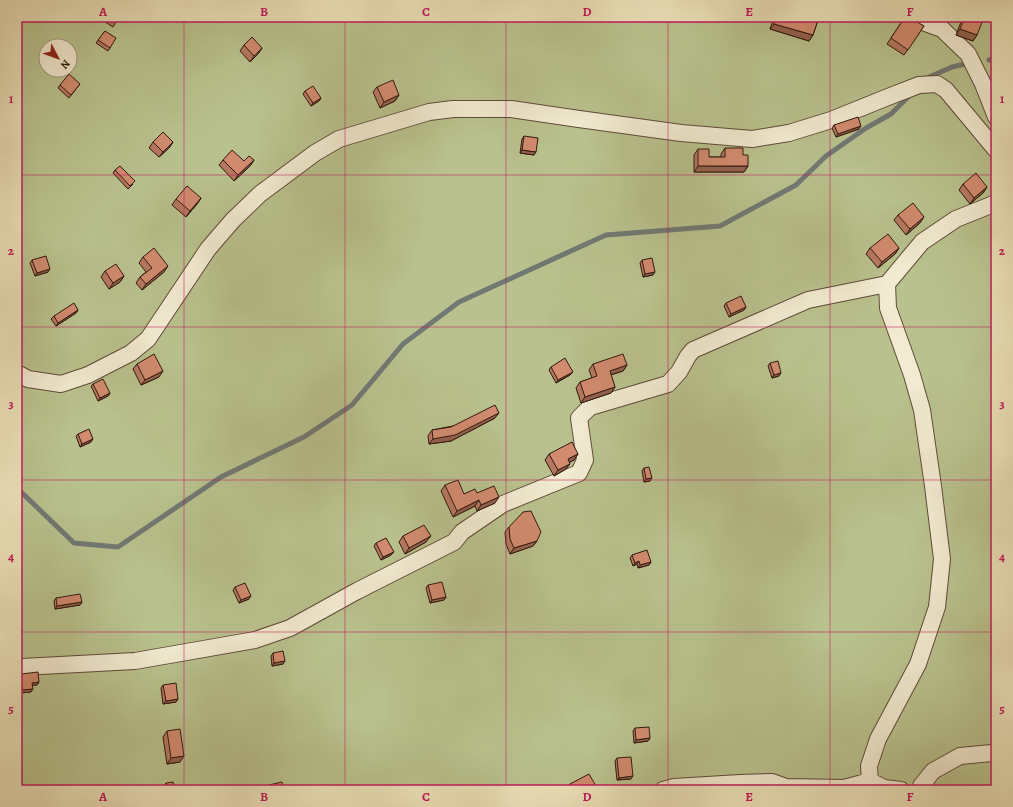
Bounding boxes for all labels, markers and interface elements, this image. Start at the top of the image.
text: A [98,3,108,20]
text: B [260,3,268,20]
text: C [422,3,430,20]
text: D [582,3,592,20]
text: E [745,3,753,20]
text: F [907,3,914,20]
north arrow [38,38,78,78]
text: N [57,56,73,72]
text: 1 [9,90,14,107]
text: 1 [1000,90,1005,107]
text: 2 [8,242,15,259]
text: 2 [999,242,1006,259]
text: 3 [8,395,14,412]
text: 3 [999,395,1005,412]
text: 4 [8,548,14,565]
text: 4 [999,548,1005,565]
text: 5 [8,700,14,717]
text: 5 [999,700,1005,717]
text: A [98,788,108,805]
text: B [260,788,268,805]
text: C [422,788,430,805]
text: D [582,788,592,805]
text: E [745,788,753,805]
text: F [907,788,914,805]

